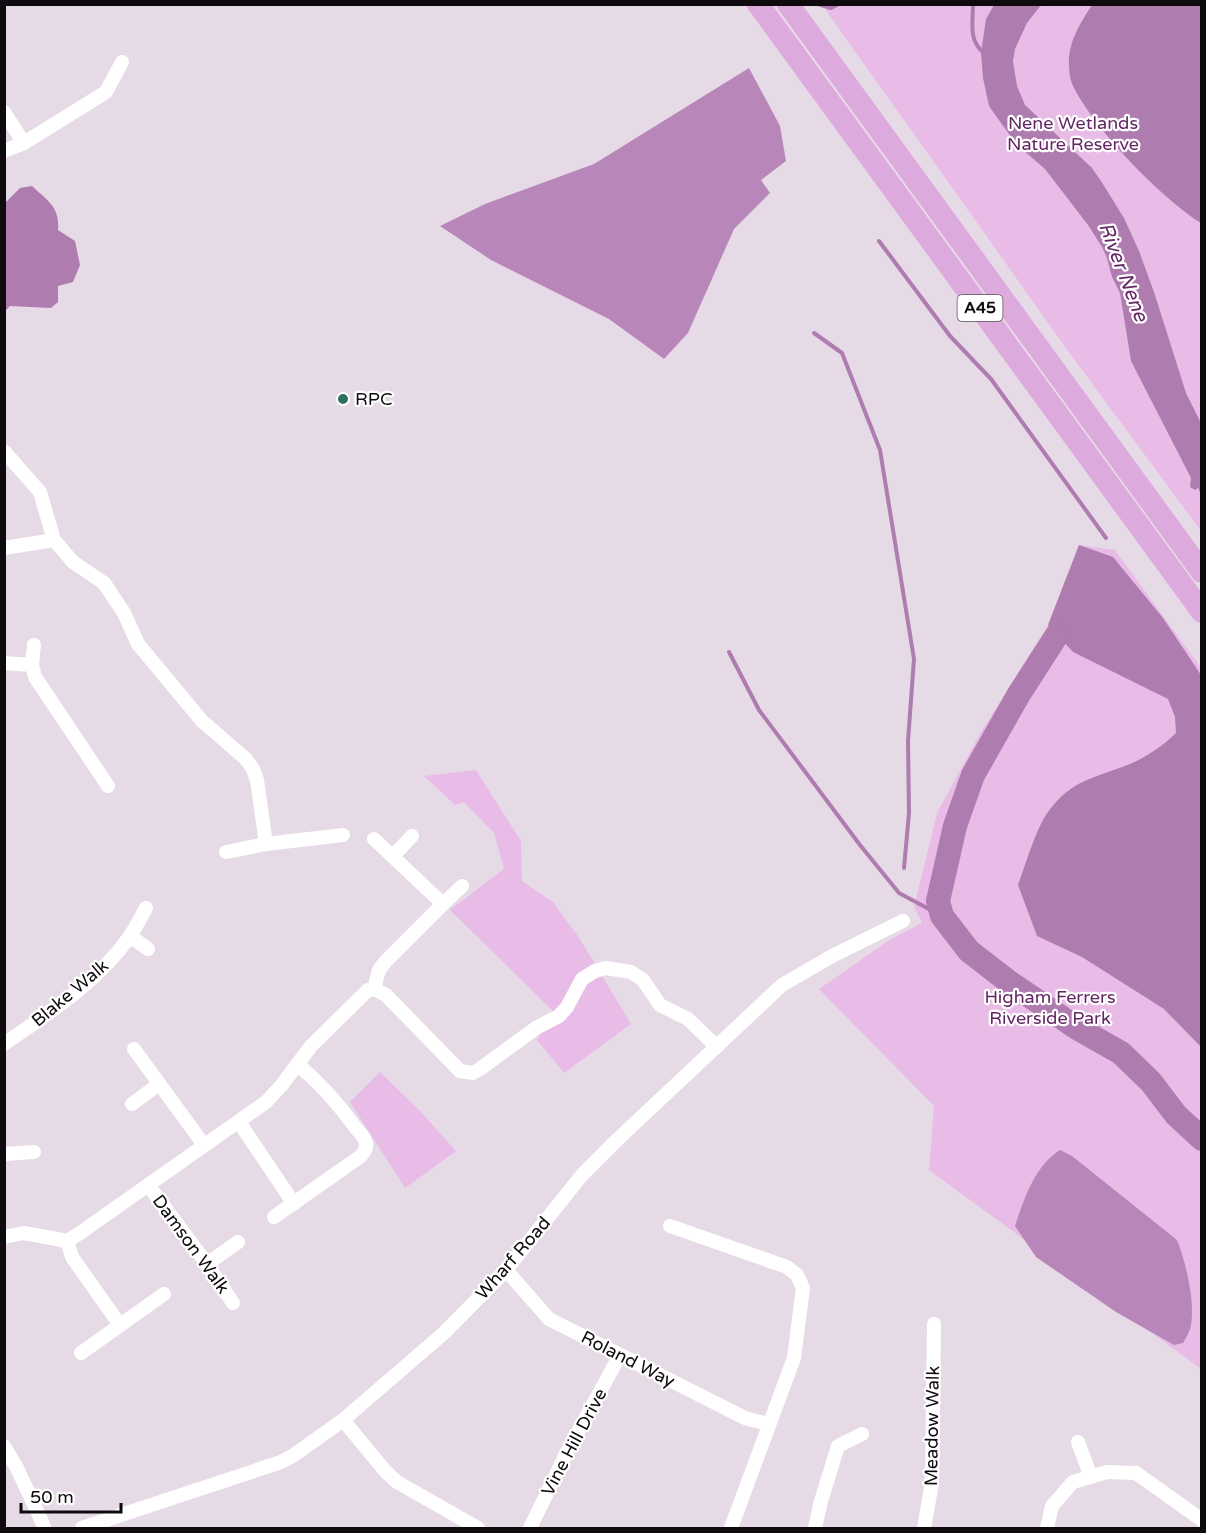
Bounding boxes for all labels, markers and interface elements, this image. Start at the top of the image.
park label: Nene Wetlands Nature Reserve [1007,112,1139,155]
water label: River Nene [1093,219,1154,327]
road number: A45 [958,295,1002,321]
place label: RPC [355,388,392,410]
marker: RPC [336,392,350,406]
street label: Blake Walk [27,954,113,1031]
park label: Higham Ferrers Riverside Park [984,986,1116,1029]
street label: Damson Walk [148,1190,234,1298]
street label: Wharf Road [471,1212,555,1304]
street label: Roland Way [577,1326,679,1392]
street label: Meadow Walk [920,1365,944,1486]
street label: Vine Hill Drive [536,1385,612,1499]
scale bar [21,1476,122,1514]
text: 50 m [30,1486,74,1508]

